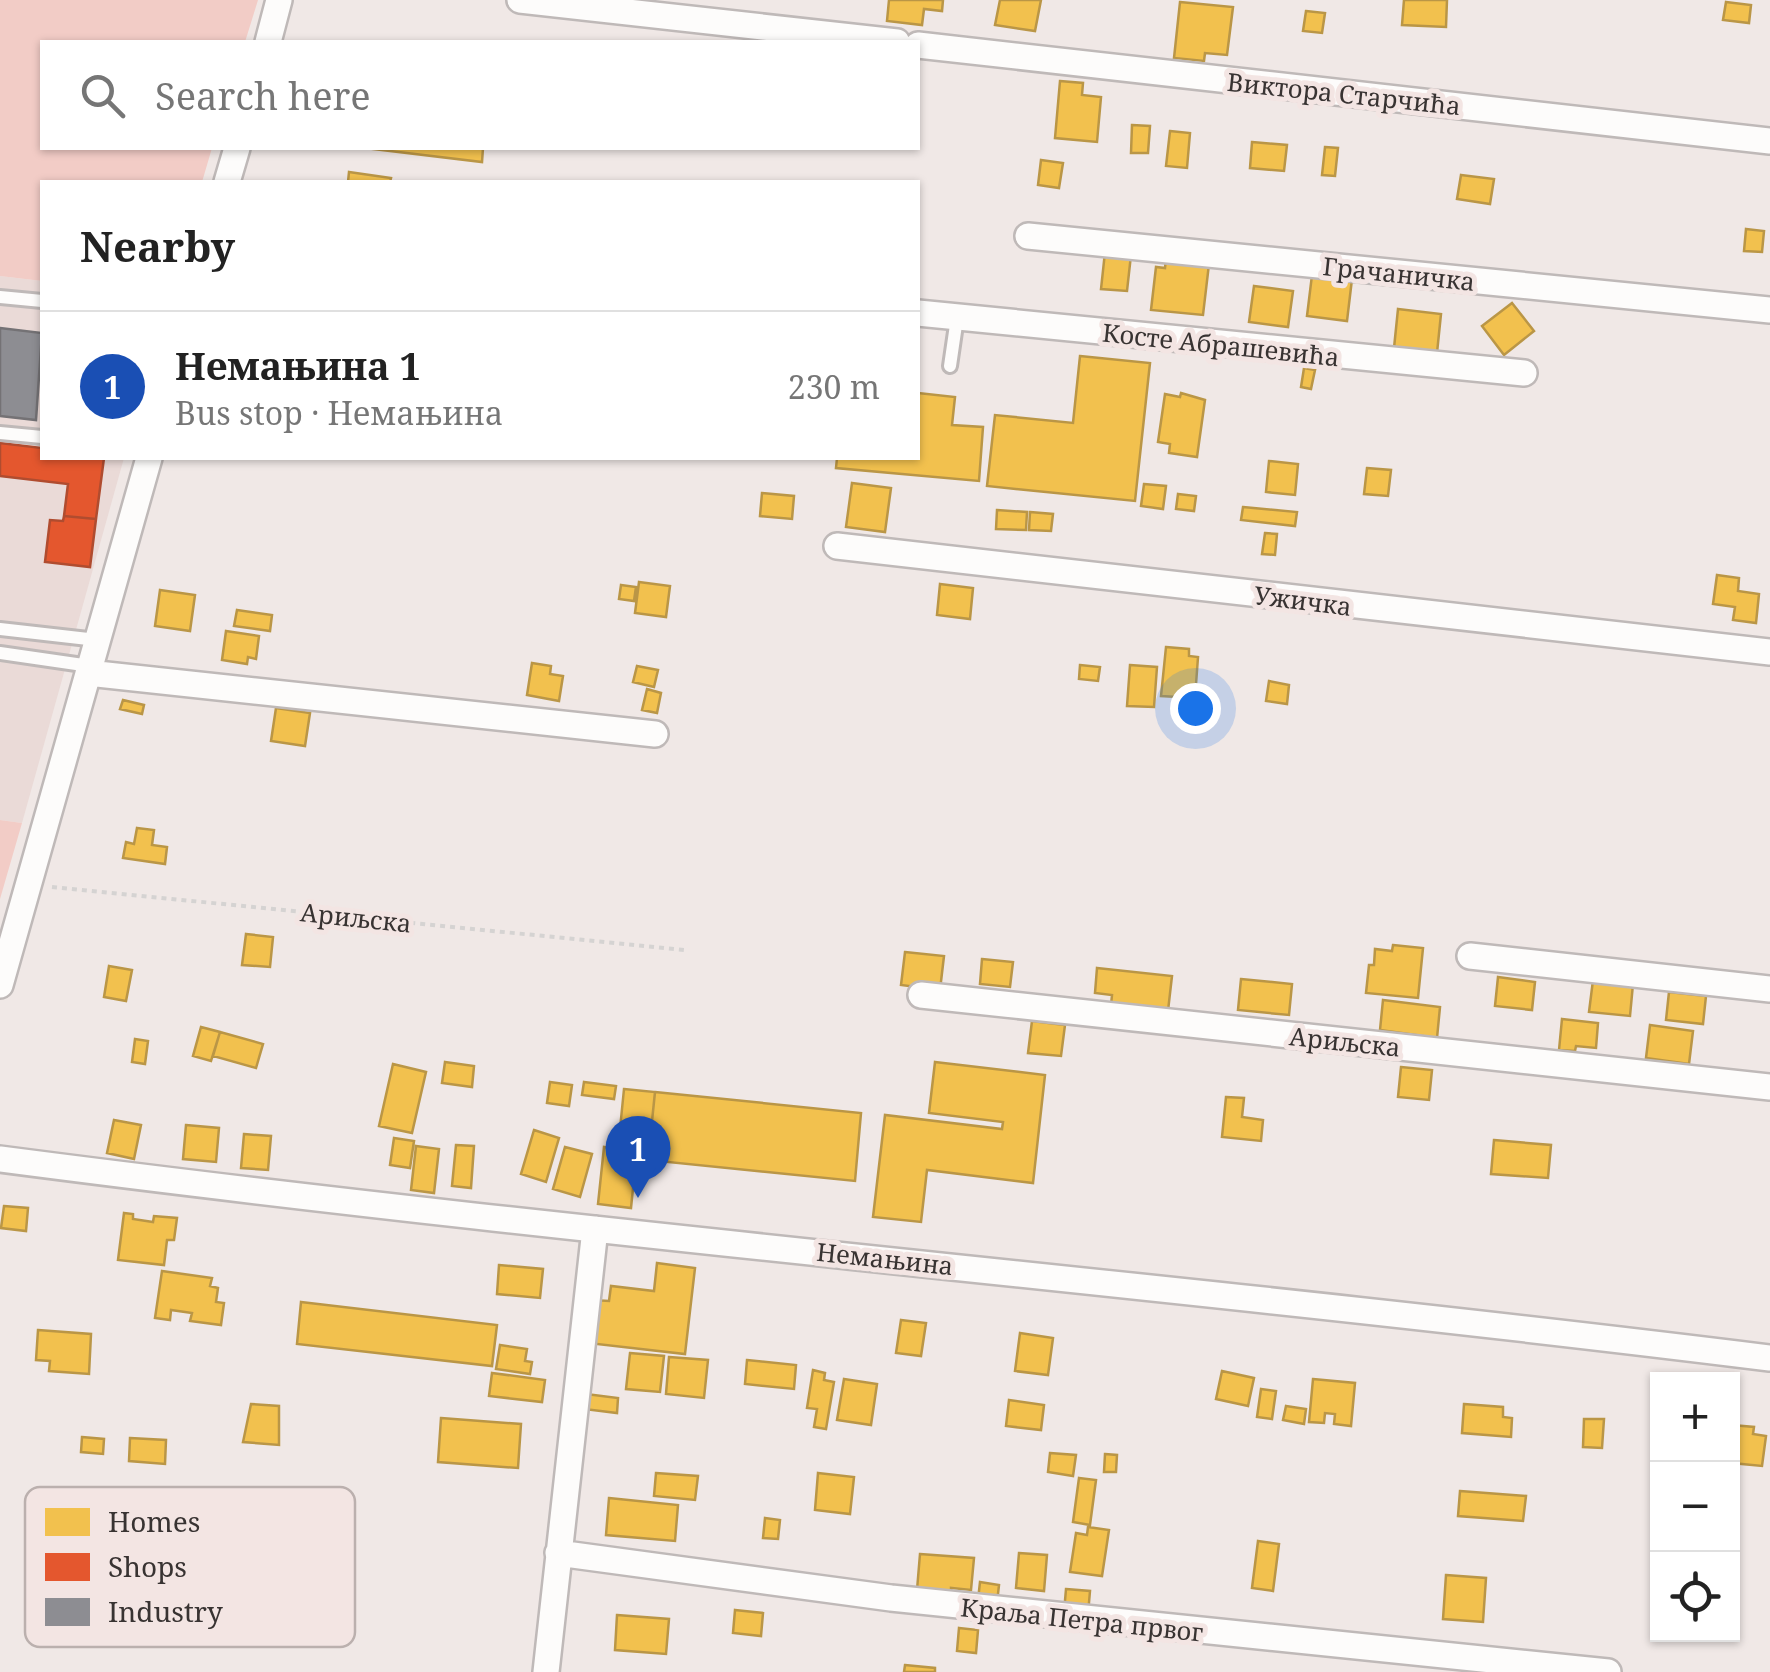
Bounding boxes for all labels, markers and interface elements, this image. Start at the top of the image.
search box [40,40,920,150]
street label: Виктора Старчића [1226,64,1462,122]
icon: search [75,68,130,123]
text: Search here [155,69,371,121]
text: Nearby [80,217,235,274]
street label: Грачаничка [1321,248,1477,298]
street label: Косте Абрашевића [1101,315,1341,373]
text: Немањина 1 [175,339,421,391]
text: 1 [103,365,122,408]
text: 230 m [788,365,880,408]
text: Bus stop · Немањина [175,391,503,434]
street label: Ужичка [1252,577,1354,623]
your location [1170,683,1221,734]
street label: Ариљска [299,894,413,940]
street label: Ариљска [1288,1018,1402,1064]
pin: 1 [606,1116,670,1198]
street label: Немањина [815,1234,955,1282]
map controls [1650,1372,1740,1642]
button: + [1650,1372,1740,1462]
button: − [1650,1462,1740,1552]
legend [25,1487,355,1647]
text: Homes [108,1502,200,1540]
text: Shops [108,1547,187,1585]
button: locate [1650,1552,1740,1642]
street label: Краља Петра првог [959,1589,1205,1649]
text: Industry [108,1592,223,1630]

